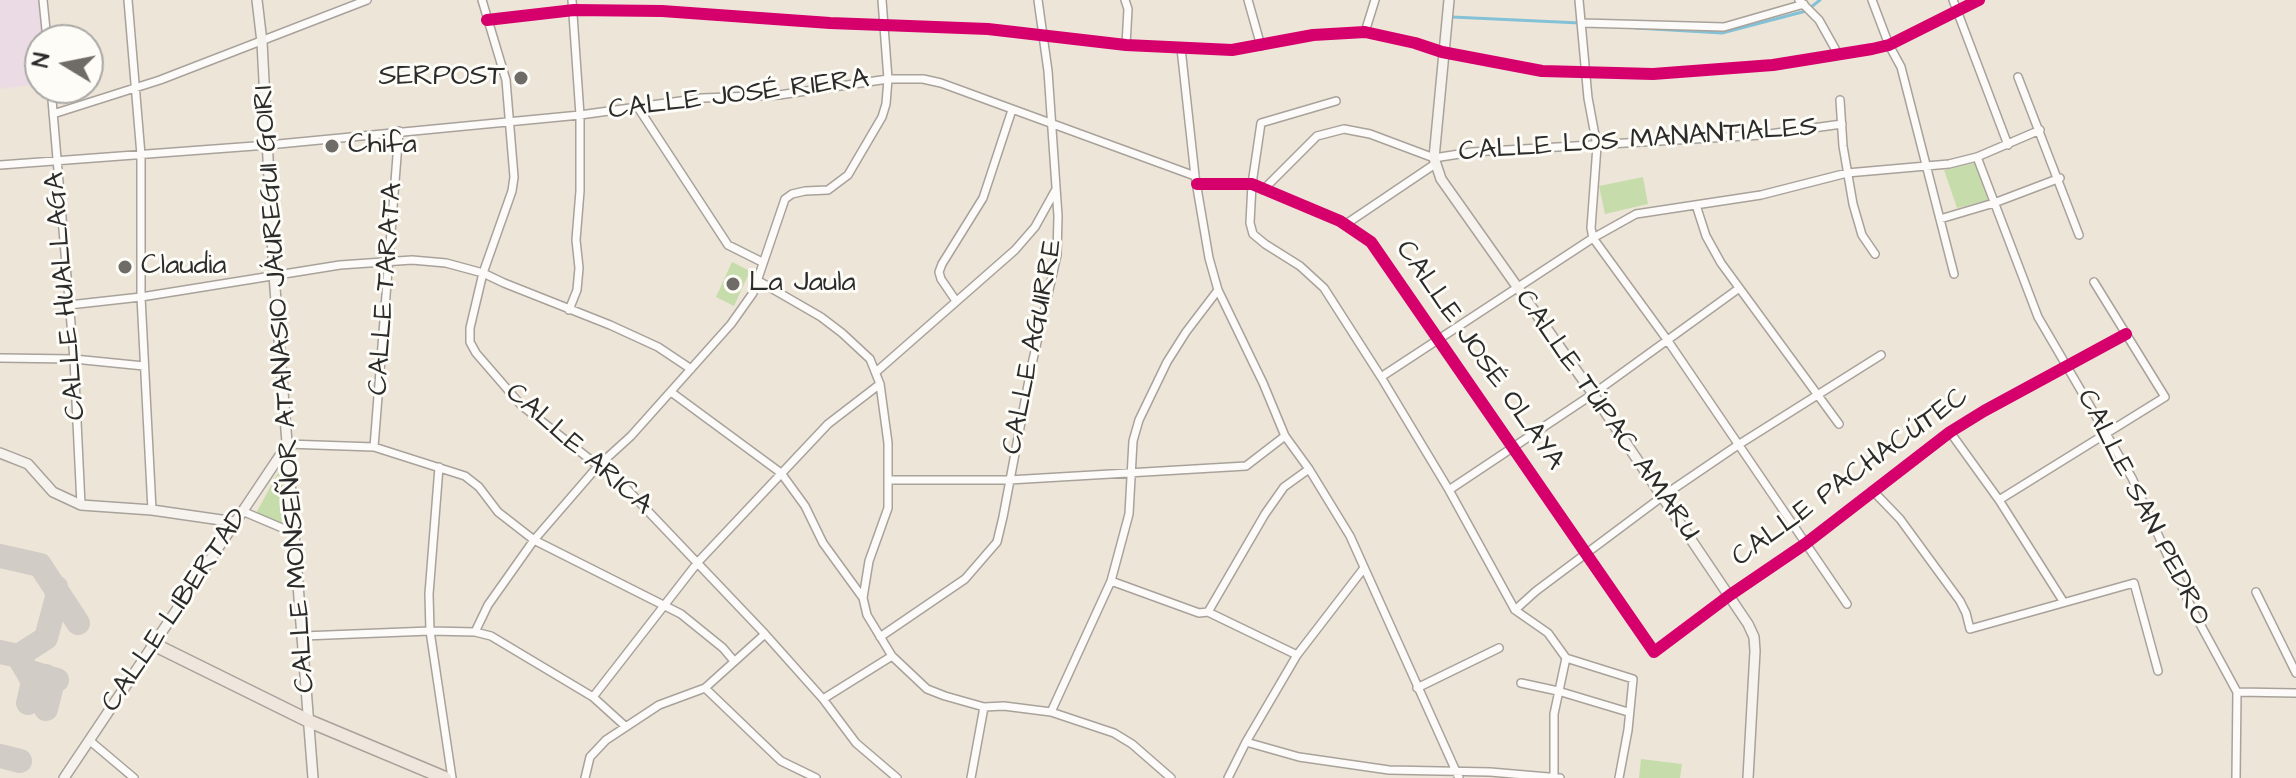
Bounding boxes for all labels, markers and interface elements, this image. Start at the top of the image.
north arrow [24,24,104,104]
text: N [25,51,58,70]
place label: SERPOST [378,61,505,95]
street label: CALLE JOSÉ RIERA [607,63,871,129]
marker: SERPOST [512,69,530,87]
street label: CALLE MONSEÑOR ATANASIO JÁUREGUI GOIRI [248,84,324,694]
street label: CALLE LOS MANANTIALES [1458,112,1818,170]
place label: Chifa [348,129,417,163]
marker: Chifa [323,137,341,155]
street label: CALLE HUALLAGA [39,171,95,421]
street label: CALLE TARATA [363,182,411,396]
street label: CALLE JOSÉ OLAYA [1387,235,1571,477]
street label: CALLE AGUIRRE [997,237,1071,457]
place label: Claudia [141,250,227,284]
marker: Claudia [116,258,134,276]
place label: La Jaula [749,267,856,301]
marker: La Jaula [724,275,742,293]
street label: CALLE TÚPAC AMARU [1506,284,1706,548]
street label: CALLE ARICA [497,377,659,523]
street label: CALLE PACHACÚTEC [1726,381,1976,575]
street label: CALLE SAN PEDRO [2068,384,2216,632]
street label: CALLE LIBERTAD [96,503,256,719]

